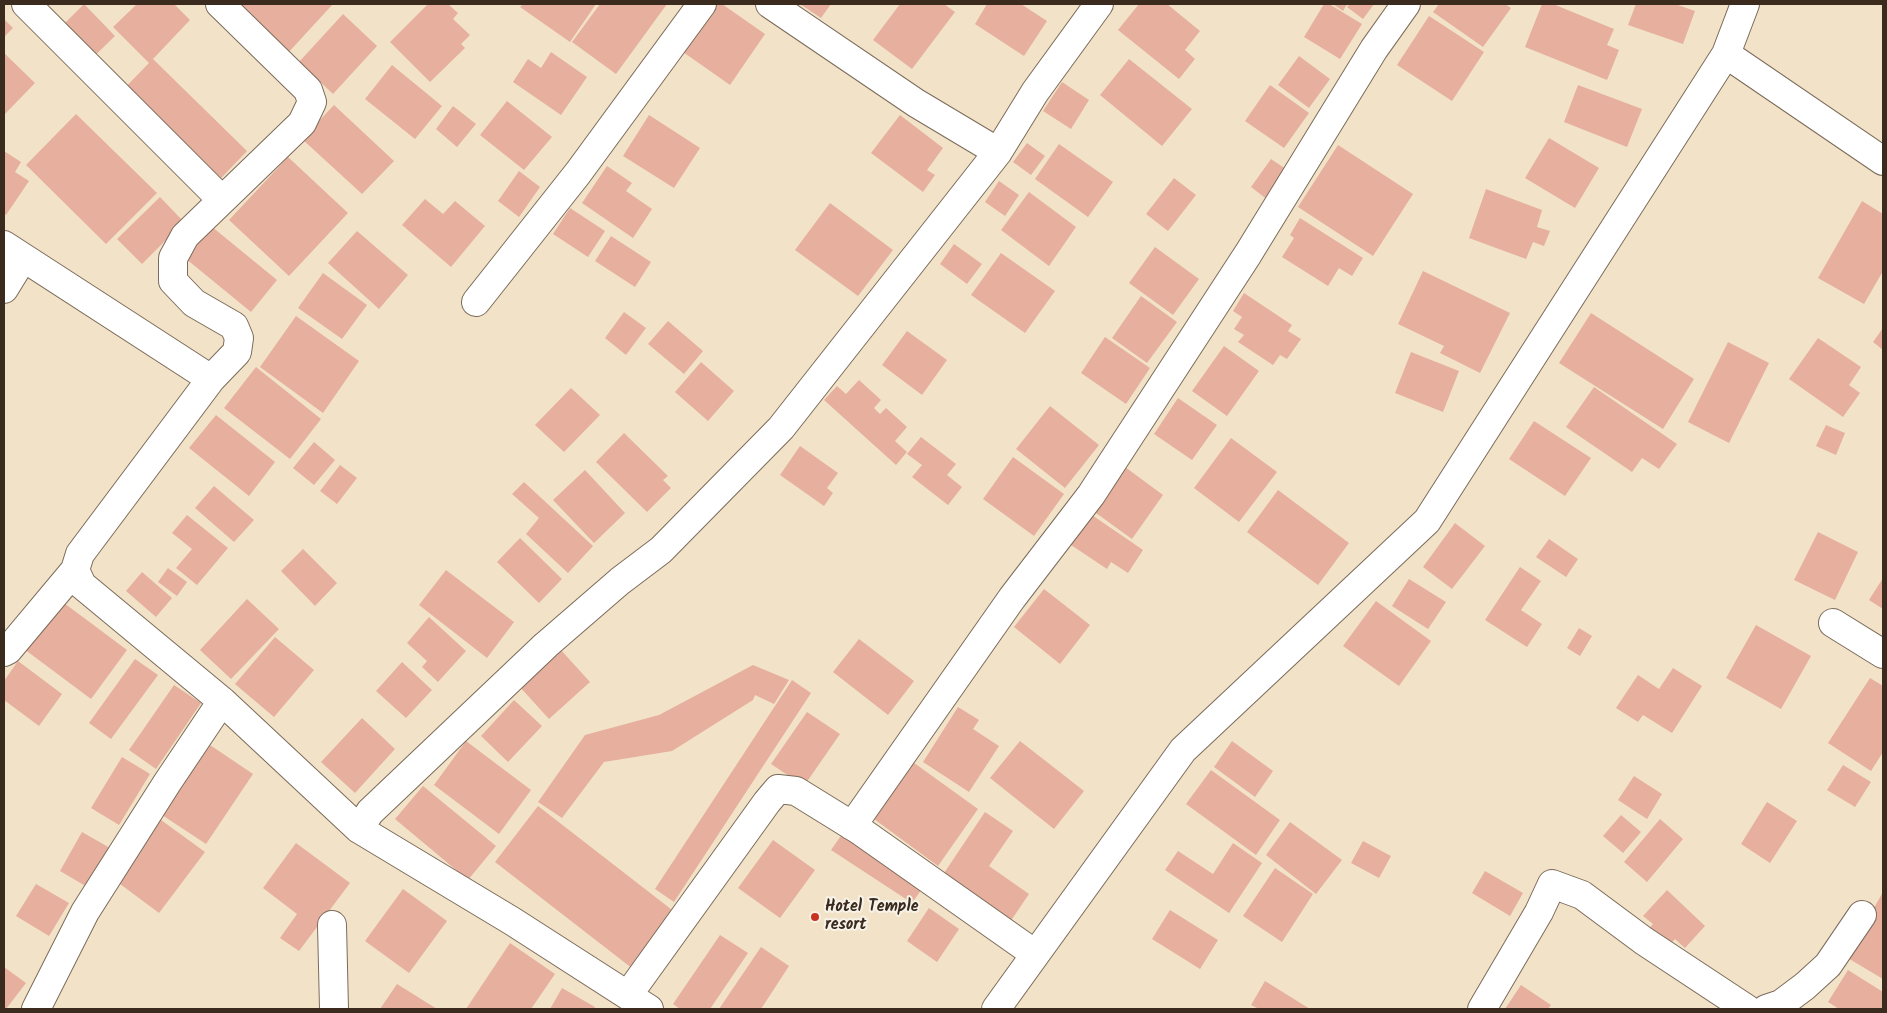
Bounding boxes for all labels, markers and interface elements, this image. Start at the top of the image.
place label: Hotel Temple resort [825,898,918,936]
marker: Hotel Temple resort [809,911,821,923]

